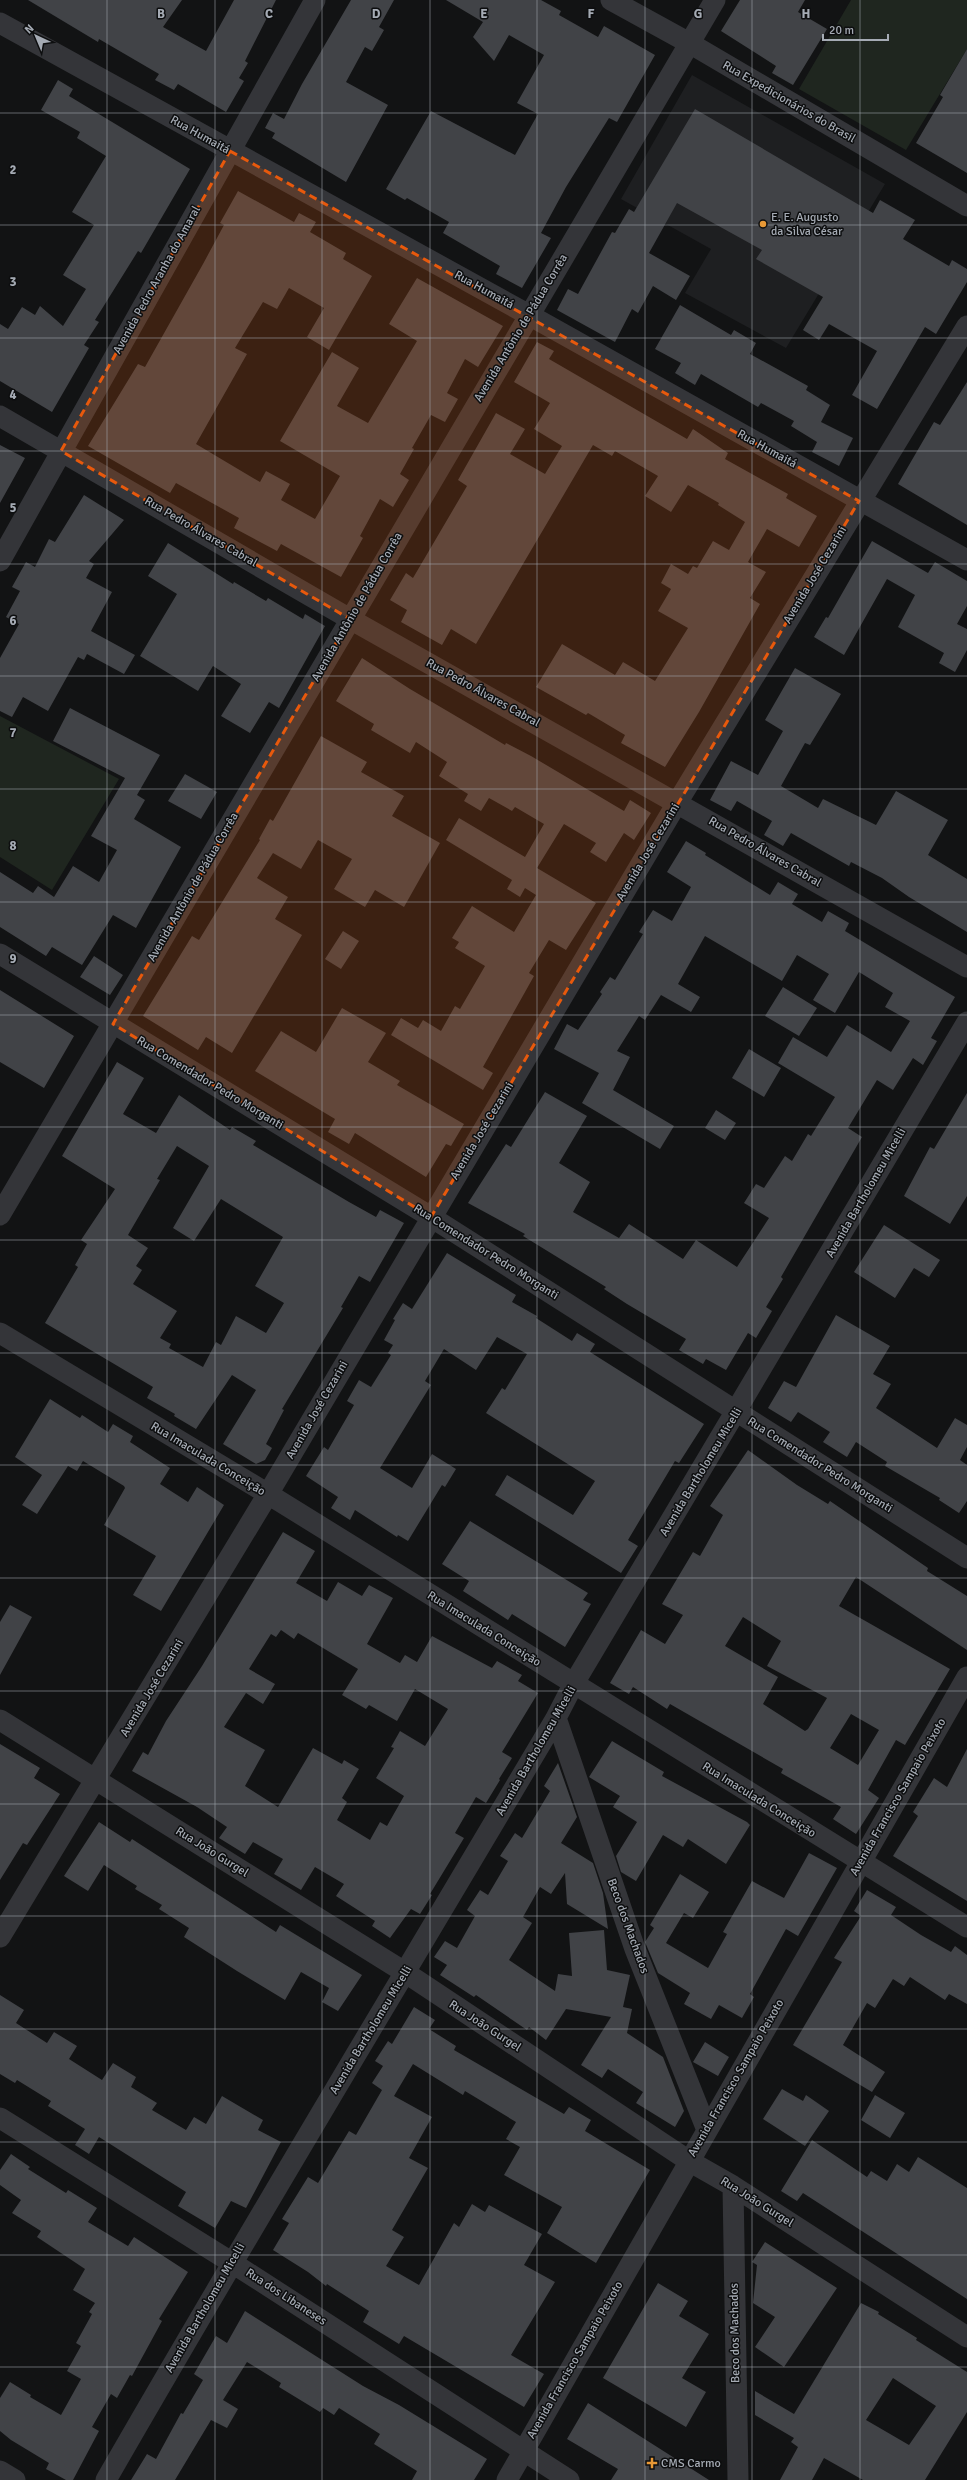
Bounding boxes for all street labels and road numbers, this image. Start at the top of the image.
street label: Rua Expedicionários do Brasil [720,58,859,147]
street label: Rua Humaitá [167,112,233,158]
street label: Avenida Pedro Aranha do Amaral [110,203,204,357]
street label: Avenida Antônio de Pádua Corrêa [471,251,571,405]
street label: Rua Humaitá [451,267,517,313]
street label: Rua Humaitá [734,426,800,472]
street label: Rua Pedro Álvares Cabral [142,494,261,571]
street label: Avenida José Cezarini [780,524,850,626]
street label: Avenida Antônio de Pádua Corrêa [308,530,406,684]
street label: Rua Pedro Álvares Cabral [423,655,543,731]
street label: Avenida José Cezarini [613,801,683,903]
street label: Avenida Antônio de Pádua Corrêa [144,810,242,964]
street label: Rua Pedro Álvares Cabral [706,814,825,891]
street label: Rua Comendador Pedro Morganti [134,1033,286,1133]
street label: Avenida José Cezarini [447,1080,517,1182]
street label: Avenida Bartholomeu Micelli [823,1125,909,1261]
street label: Rua Comendador Pedro Morganti [411,1201,561,1303]
street label: Avenida José Cezarini [283,1358,351,1462]
street label: Avenida Bartholomeu Micelli [657,1405,745,1539]
street label: Rua Comendador Pedro Morganti [745,1414,895,1516]
street label: Rua Imaculada Conceição [148,1419,268,1499]
street label: Rua Imaculada Conceição [424,1588,544,1670]
street label: Avenida José Cezarini [117,1637,187,1739]
street label: Avenida Bartholomeu Micelli [493,1683,579,1819]
street label: Avenida Francisco Sampaio Peixoto [847,1716,949,1878]
street label: Rua Imaculada Conceição [699,1759,819,1841]
street label: Rua João Gurgel [173,1824,252,1881]
street label: Beco dos Machados [604,1876,652,1976]
street label: Avenida Bartholomeu Micelli [327,1963,415,2097]
street label: Rua João Gurgel [446,1997,524,2055]
street label: Avenida Francisco Sampaio Peixoto [685,1997,787,2159]
street label: Rua João Gurgel [718,2174,797,2231]
street label: Avenida Bartholomeu Micelli [162,2240,248,2376]
street label: Rua dos Libaneses [243,2265,329,2329]
street label: Avenida Francisco Sampaio Peixoto [524,2279,626,2441]
street label: Beco dos Machados [727,2283,743,2383]

